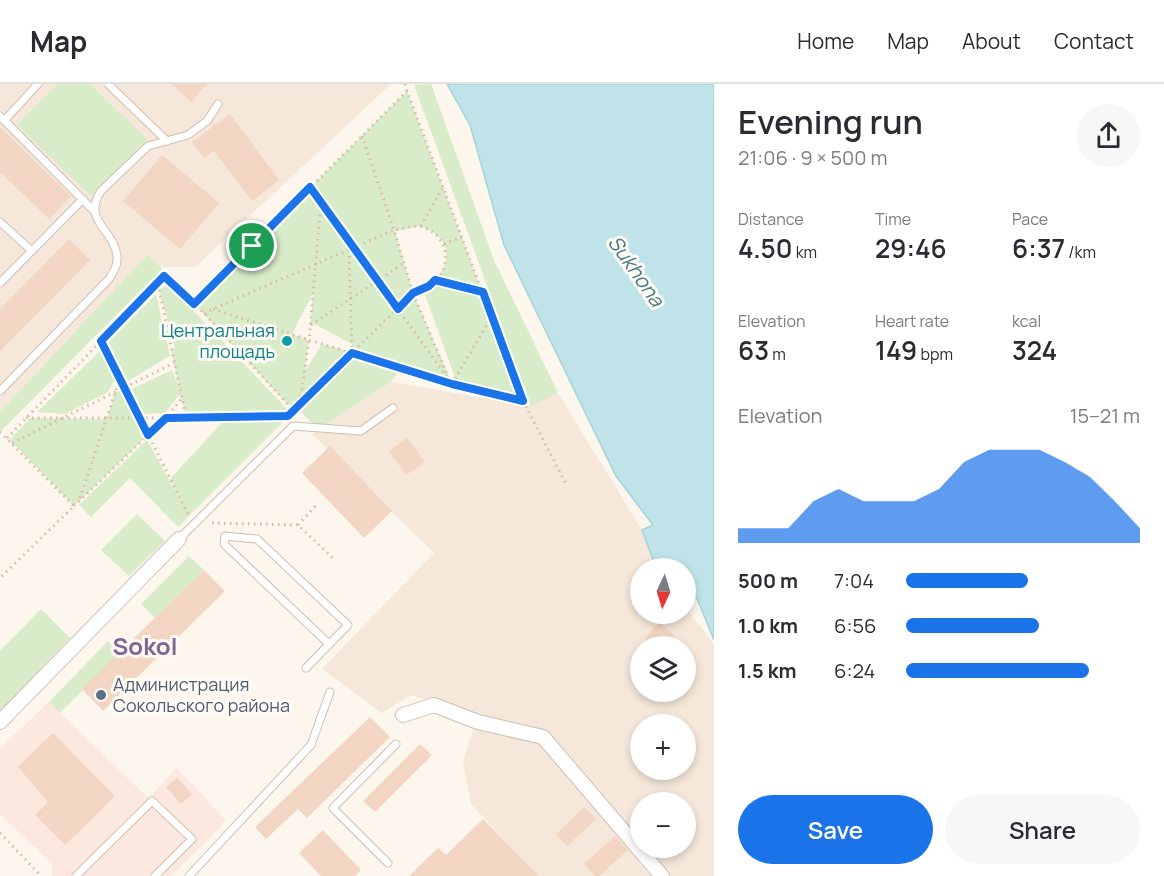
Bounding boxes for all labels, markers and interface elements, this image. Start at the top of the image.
text: Map [30,22,87,60]
text: Home [797,27,854,55]
text: Map [887,27,929,55]
text: About [962,27,1021,55]
text: Contact [1054,27,1134,55]
text: Evening run [738,99,923,144]
button: share [1077,104,1140,167]
text: 21:06 · 9 × 500 m [738,144,887,171]
text: Distance [738,208,804,230]
text: Time [875,208,911,230]
text: Pace [1012,208,1048,230]
pin [226,220,277,271]
icon: arrive [235,229,268,262]
water label: Sukhona [602,230,671,312]
text: 4.50 [738,230,792,266]
text: 29:46 [875,230,947,266]
text: 6:37 [1012,230,1065,266]
text: km [792,241,817,263]
text: /km [1065,241,1096,263]
text: Elevation [738,310,806,332]
text: Heart rate [875,310,949,332]
text: kcal [1012,310,1041,332]
place label: Центральная площадь [161,318,275,363]
text: 63 [738,332,769,368]
text: 149 [875,332,917,368]
text: 324 [1012,332,1057,368]
marker: Центральная площадь [280,334,294,348]
text: m [769,343,786,365]
text: bpm [917,343,953,365]
text: Elevation [738,402,822,429]
text: 15–21 m [1070,402,1140,429]
north arrow [630,558,696,624]
map controls [630,558,696,858]
text: 500 m [738,567,798,594]
text: 7:04 [834,567,874,594]
text: 1.0 km [738,612,798,639]
text: 6:56 [834,612,876,639]
district label: Sokol [113,629,177,662]
button: layers [630,636,696,702]
text: 1.5 km [738,657,797,684]
text: 6:24 [834,657,875,684]
place label: Администрация Сокольского района [113,672,290,717]
marker: Администрация Сокольского района [94,688,108,702]
button: + [630,714,696,780]
button: − [630,792,696,858]
button: Save [738,795,933,864]
button: Share [945,795,1140,864]

